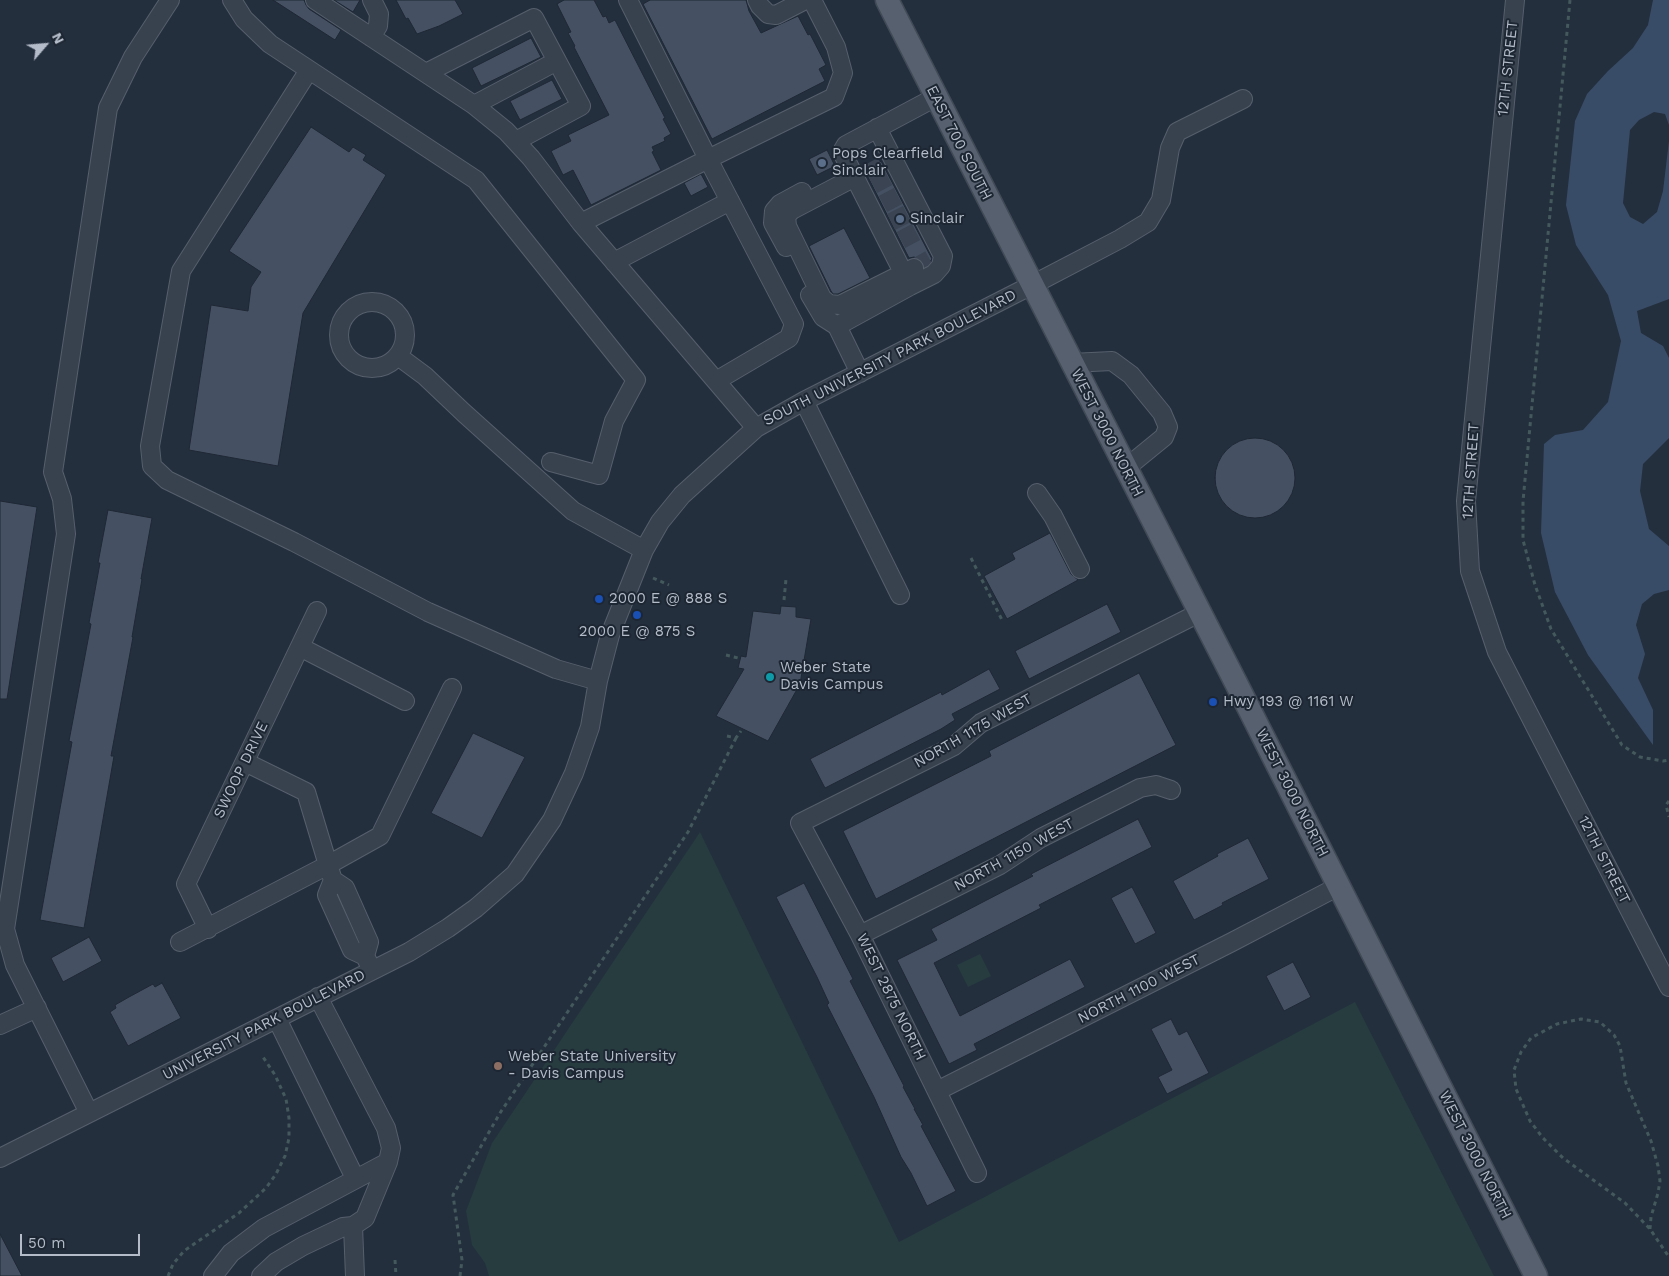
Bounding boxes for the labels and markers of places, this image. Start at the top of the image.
place label: Pops Clearfield Sinclair [832,145,943,180]
marker: Pops Clearfield Sinclair [816,157,828,169]
place label: Sinclair [910,210,964,228]
marker: Sinclair [894,213,906,225]
place label: 2000 E @ 888 S [609,590,727,608]
marker: 2000 E @ 888 S [593,593,605,605]
marker: 2000 E @ 875 S [631,609,643,621]
place label: 2000 E @ 875 S [579,623,695,641]
place label: Weber State Davis Campus [780,659,883,694]
marker: Weber State Davis Campus [764,671,776,683]
place label: Hwy 193 @ 1161 W [1223,693,1354,711]
marker: Hwy 193 @ 1161 W [1207,696,1219,708]
place label: Weber State University - Davis Campus [508,1048,676,1083]
marker: Weber State University - Davis Campus [492,1060,504,1072]

